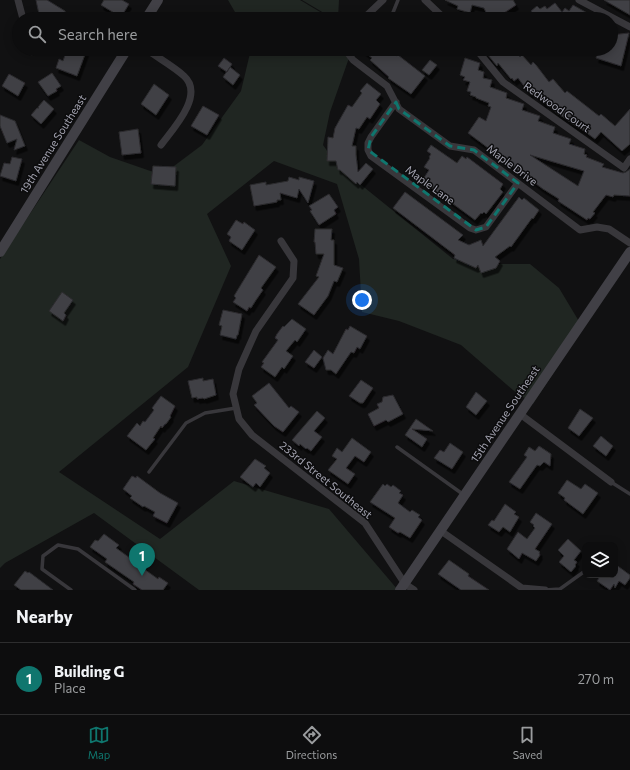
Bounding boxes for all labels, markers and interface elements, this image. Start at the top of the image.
search box [12,12,618,56]
icon: search [26,23,48,45]
text: Search here [58,25,137,43]
street label: Redwood Court [521,79,594,135]
street label: 19th Avenue Southeast [17,92,89,196]
street label: Maple Drive [484,141,540,188]
street label: Maple Lane [403,162,458,207]
your location [352,290,372,310]
street label: 15th Avenue Southeast [467,363,542,465]
street label: 233rd Street Southeast [277,438,376,521]
map controls [582,542,618,578]
button: layers [582,542,618,578]
pin: 1 [129,543,155,576]
text: Nearby [16,606,73,627]
text: Building G [54,662,124,680]
text: 1 [26,671,32,687]
text: 270 m [578,671,614,687]
text: Place [54,680,86,696]
tab: Map [88,724,110,761]
tab: Directions [286,724,337,761]
tab: Saved [513,724,542,761]

